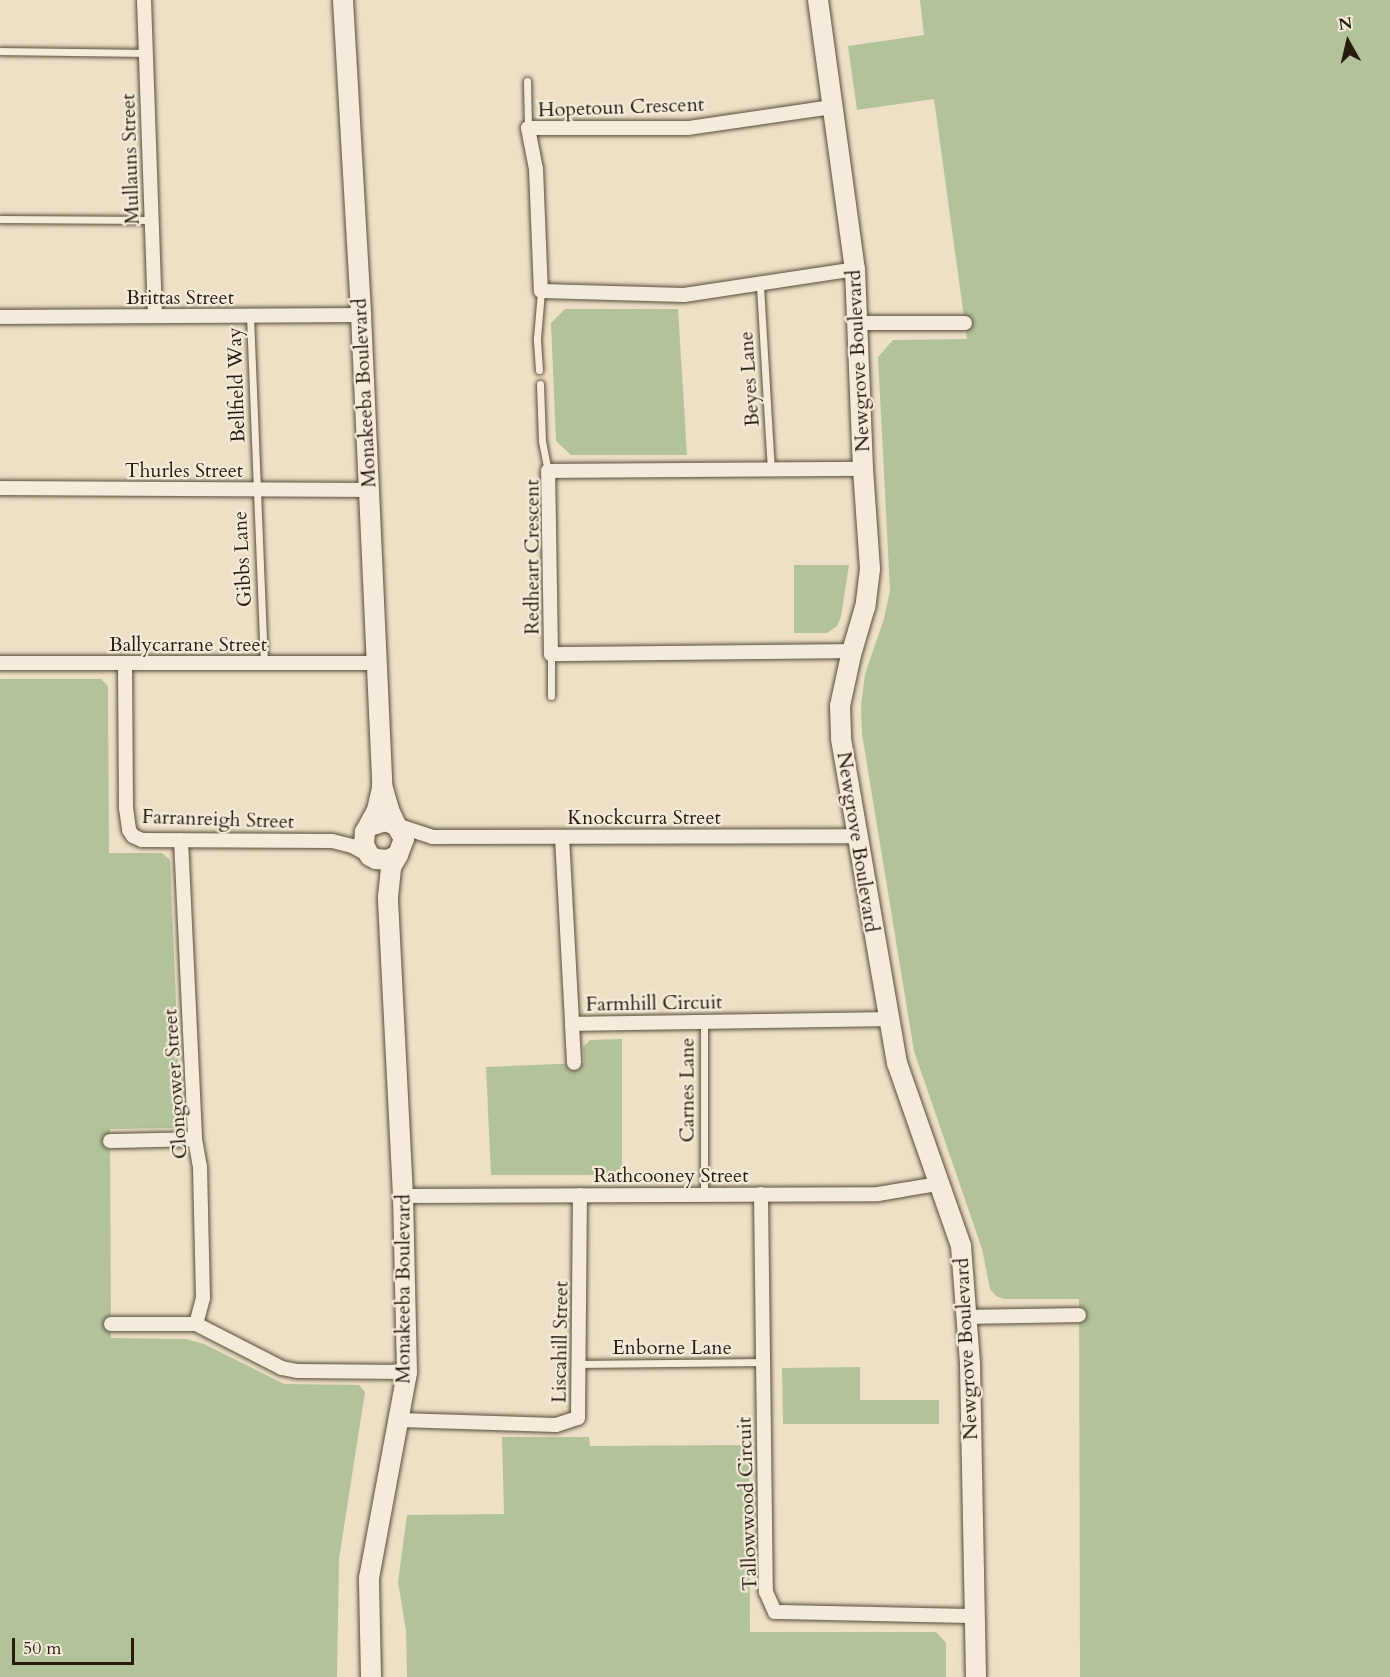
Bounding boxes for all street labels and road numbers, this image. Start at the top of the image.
street label: Hopetoun Crescent [537,92,705,122]
street label: Mullauns Street [116,93,144,225]
street label: Newgrove Boulevard [841,269,875,453]
street label: Brittas Street [126,285,234,309]
street label: Monakeeba Boulevard [347,298,381,488]
street label: Bellfield Way [222,327,250,443]
street label: Beyes Lane [734,330,764,428]
street label: Thurles Street [125,458,243,482]
street label: Redheart Crescent [520,479,544,635]
street label: Gibbs Lane [227,510,257,608]
street label: Ballycarrane Street [109,632,267,656]
street label: Newgrove Boulevard [832,750,884,934]
street label: Farranreigh Street [141,804,295,834]
street label: Knockcurra Street [567,805,721,829]
street label: Farmhill Circuit [585,990,723,1016]
street label: Clongower Street [158,1008,192,1160]
street label: Carnes Lane [675,1038,699,1142]
street label: Rathcooney Street [593,1163,749,1187]
street label: Monakeeba Boulevard [391,1194,415,1384]
street label: Newgrove Boulevard [949,1257,983,1441]
street label: Liscahill Street [547,1281,573,1403]
street label: Enborne Lane [612,1335,732,1359]
street label: Tallowwood Circuit [732,1417,762,1591]

